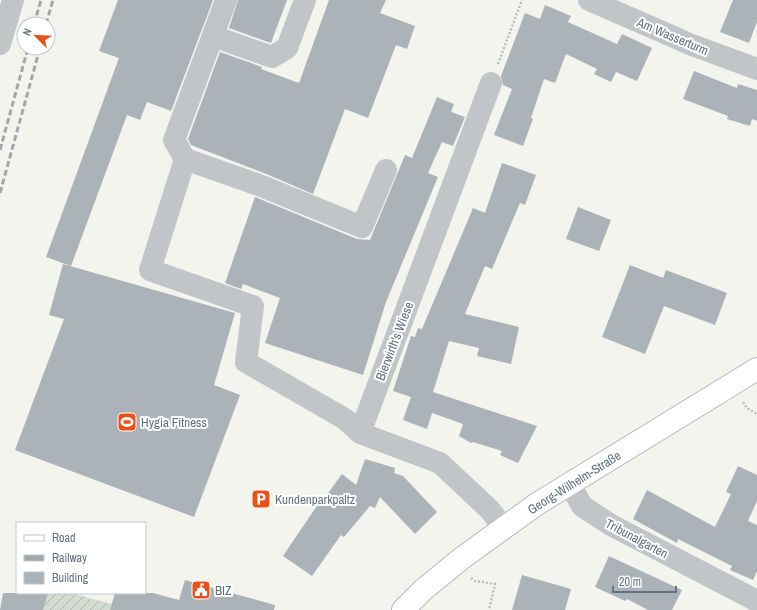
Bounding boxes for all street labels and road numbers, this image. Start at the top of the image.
street label: Am Wasserturm [634,13,711,59]
street label: Bierwirth's Wiese [372,299,417,383]
street label: Georg-Wilhelm-Straße [524,447,624,518]
street label: Tribunalgarten [602,515,671,562]

